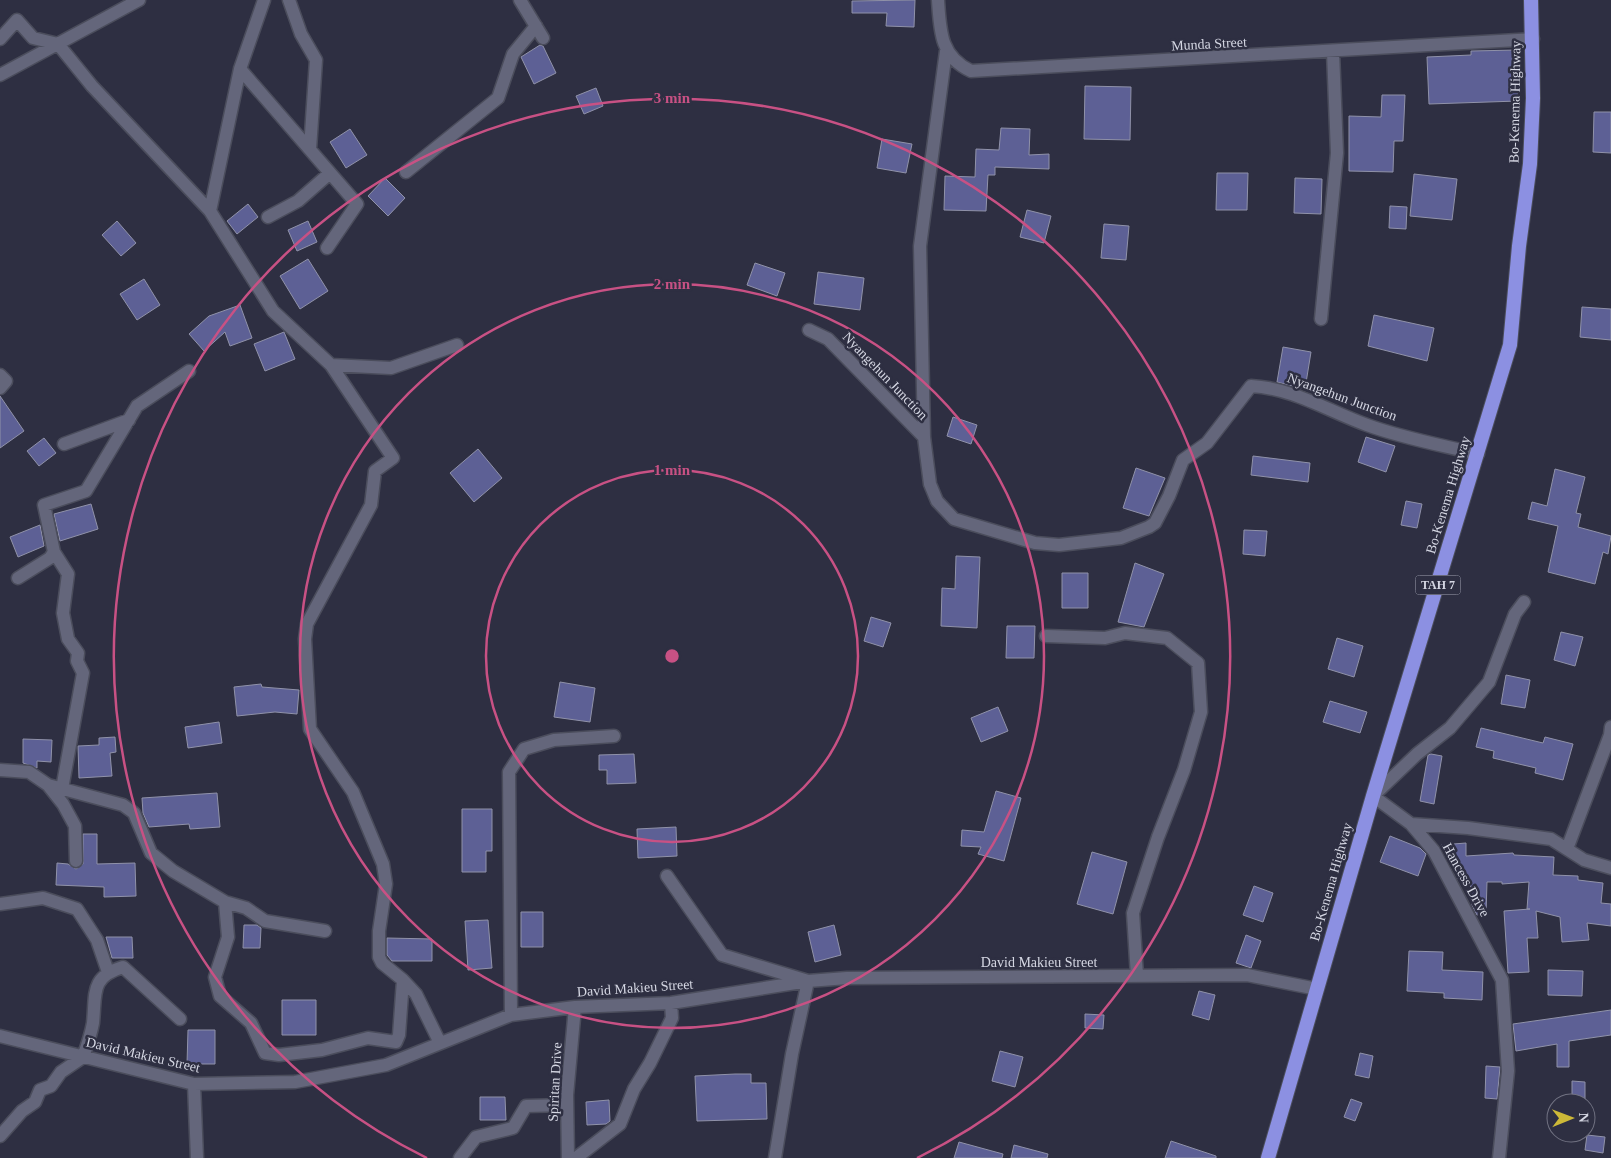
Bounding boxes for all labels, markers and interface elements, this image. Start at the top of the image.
street label: Munda Street [1171,35,1247,53]
street label: Bo-Kenema Highway [1506,41,1524,163]
text: 3 min [654,90,691,106]
text: 2 min [654,276,691,292]
street label: Nyangehun Junction [839,329,931,423]
street label: Nyangehun Junction [1285,370,1399,424]
street label: Bo-Kenema Highway [1423,434,1473,556]
text: 1 min [654,462,691,478]
road number: TAH 7 [1416,576,1460,594]
centre of rings [663,647,681,665]
street label: Bo-Kenema Highway [1307,821,1355,943]
street label: Hancess Drive [1440,840,1492,920]
street label: David Makieu Street [981,955,1097,970]
street label: David Makieu Street [576,976,694,1000]
street label: David Makieu Street [84,1035,202,1075]
street label: Spiritan Drive [545,1042,565,1122]
north arrow [1546,1093,1596,1143]
text: N [1576,1113,1591,1123]

